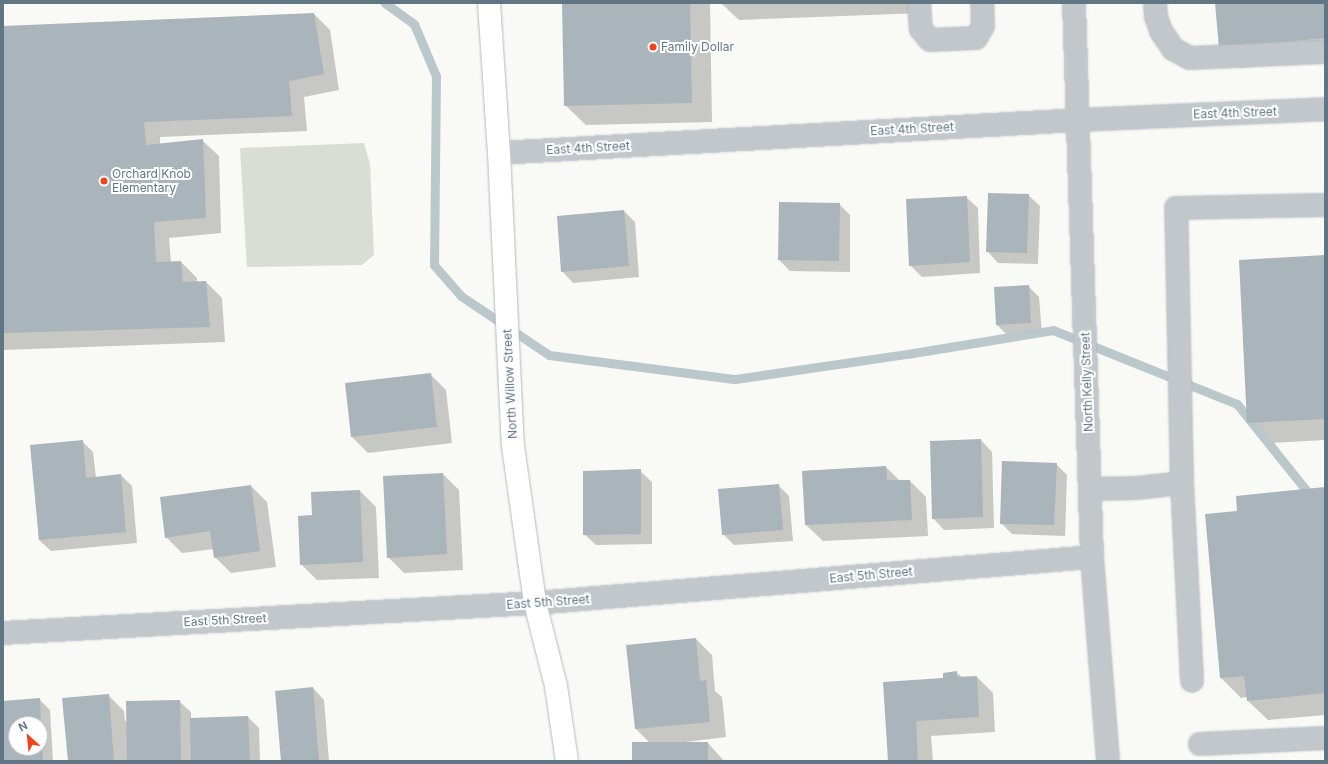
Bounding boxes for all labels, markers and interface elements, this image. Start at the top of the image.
place label: Family Dollar [661,40,734,54]
marker: Family Dollar [648,42,658,52]
street label: East 4th Street [1193,104,1277,122]
street label: East 4th Street [870,120,954,138]
street label: East 4th Street [546,139,630,157]
place label: Orchard Knob Elementary [112,167,191,195]
marker: Orchard Knob Elementary [99,176,109,186]
street label: North Willow Street [500,329,520,439]
street label: North Kelly Street [1078,332,1096,432]
street label: East 5th Street [829,564,913,586]
street label: East 5th Street [506,592,590,612]
street label: East 5th Street [183,611,267,629]
north arrow [8,716,48,756]
text: N [16,718,30,734]

